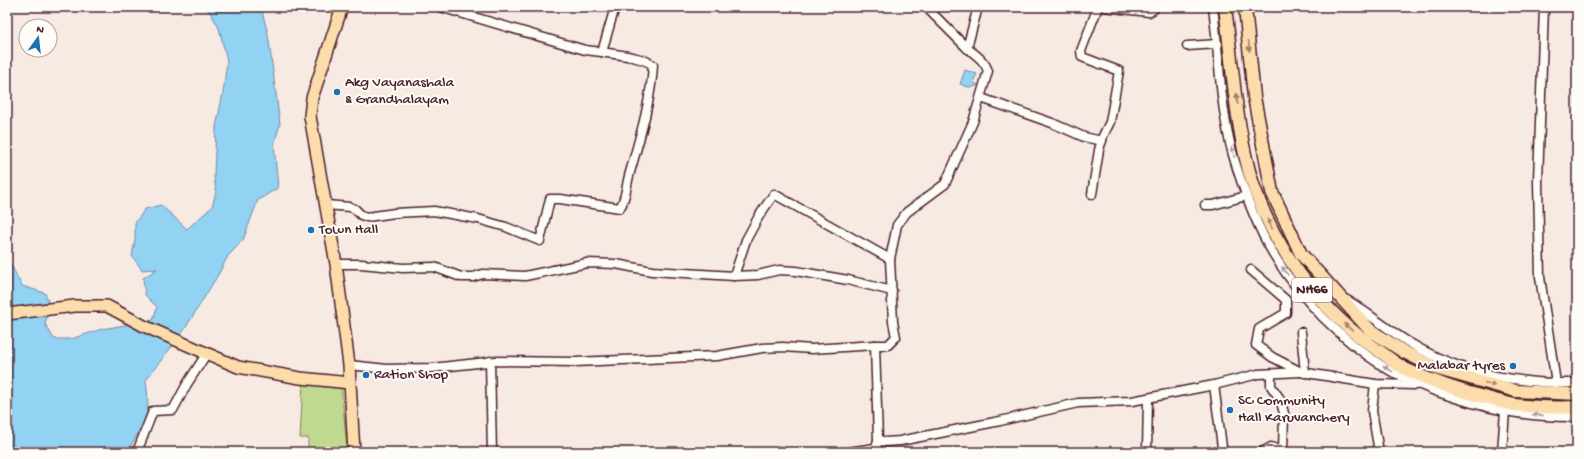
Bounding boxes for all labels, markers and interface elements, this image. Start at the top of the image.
north arrow [18,18,58,58]
text: N [35,24,45,37]
one-way arrow [1246,40,1253,52]
place label: Akg Vayanashala & Grandhalayam [345,74,455,109]
marker: Akg Vayanashala & Grandhalayam [332,87,342,97]
one-way arrow [1233,93,1240,105]
one-way arrow [1230,146,1236,158]
one-way arrow [1267,218,1273,230]
place label: Town Hall [318,221,378,239]
marker: Town Hall [306,225,316,235]
one-way arrow [1281,265,1289,276]
road number: NH66 [1292,278,1332,302]
one-way arrow [1343,322,1353,331]
place label: Malabar tyres [1417,357,1505,375]
marker: Malabar tyres [1508,361,1518,371]
place label: Ration Shop [374,366,449,384]
one-way arrow [1382,366,1394,373]
marker: Ration Shop [361,370,371,380]
one-way arrow [1484,382,1496,388]
place label: SC Community Hall Karuvanchery [1238,392,1350,427]
marker: SC Community Hall Karuvanchery [1225,405,1235,415]
one-way arrow [1532,412,1544,419]

